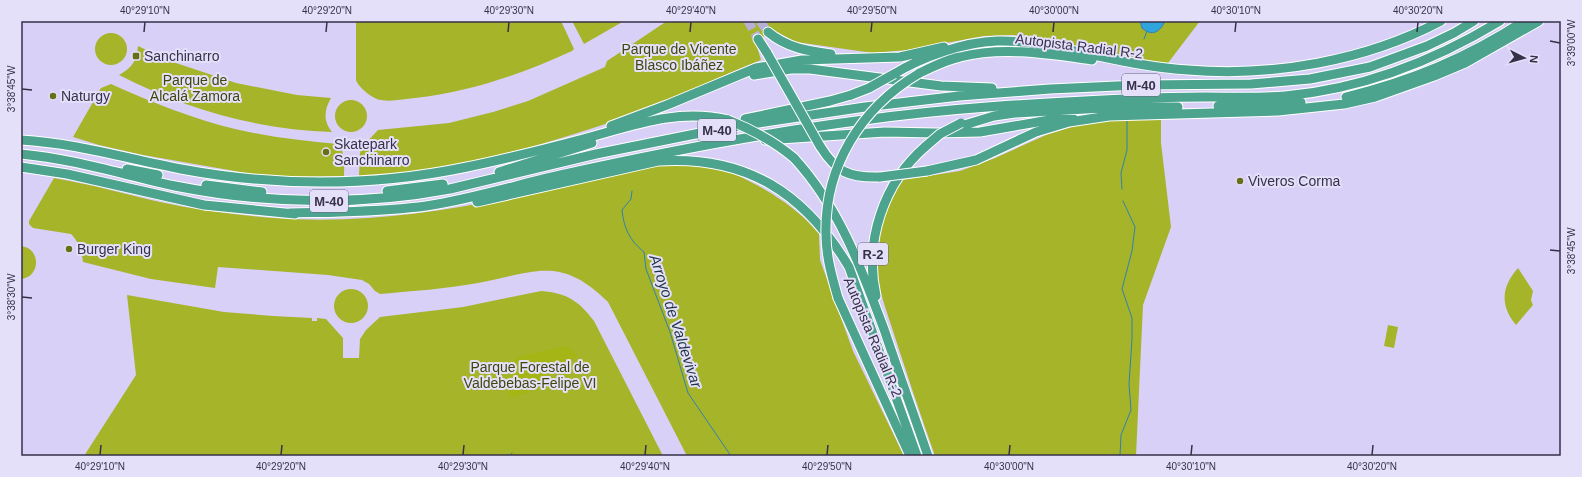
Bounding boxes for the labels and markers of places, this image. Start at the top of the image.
place label: Sanchinarro [144,48,220,64]
marker: Sanchinarro [131,51,141,61]
place label: Naturgy [61,88,110,104]
marker: Naturgy [48,91,58,101]
place label: Skatepark Sanchinarro [334,136,410,168]
marker: Skatepark Sanchinarro [321,147,331,157]
place label: Viveros Corma [1248,173,1341,189]
marker: Viveros Corma [1235,176,1245,186]
place label: Burger King [77,241,151,257]
marker: Burger King [64,244,74,254]

